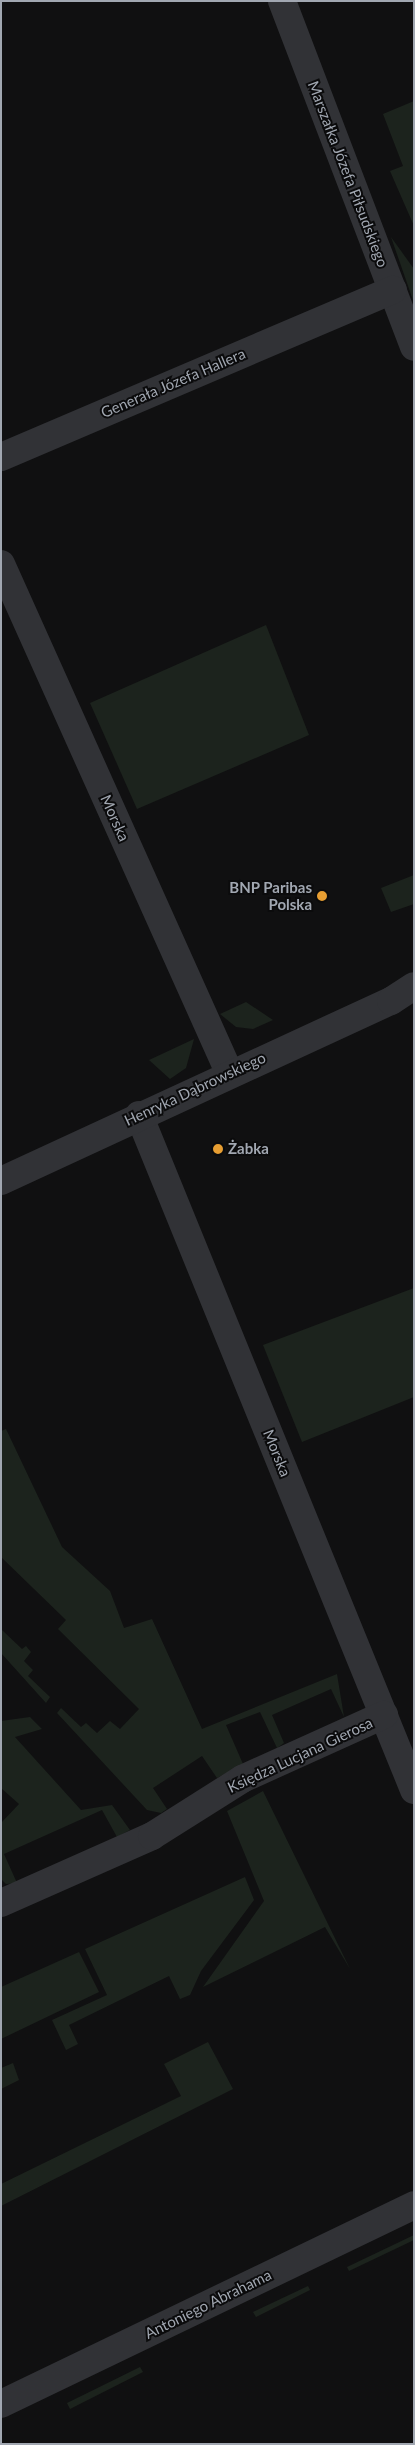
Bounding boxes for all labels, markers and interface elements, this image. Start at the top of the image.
street label: Marszałka Józefa Piłsudskiego [304,78,392,270]
street label: Generała Józefa Hallera [98,344,248,422]
street label: Morska [97,792,133,844]
place label: BNP Paribas Polska [229,878,312,913]
marker: BNP Paribas Polska [316,890,328,902]
street label: Henryka Dąbrowskiego [122,1048,268,1130]
place label: Żabka [228,1140,269,1158]
marker: Żabka [212,1143,224,1155]
street label: Morska [259,1427,295,1479]
street label: Księdza Lucjana Gierosa [225,1713,375,1797]
street label: Antoniego Abrahama [142,2265,274,2343]

